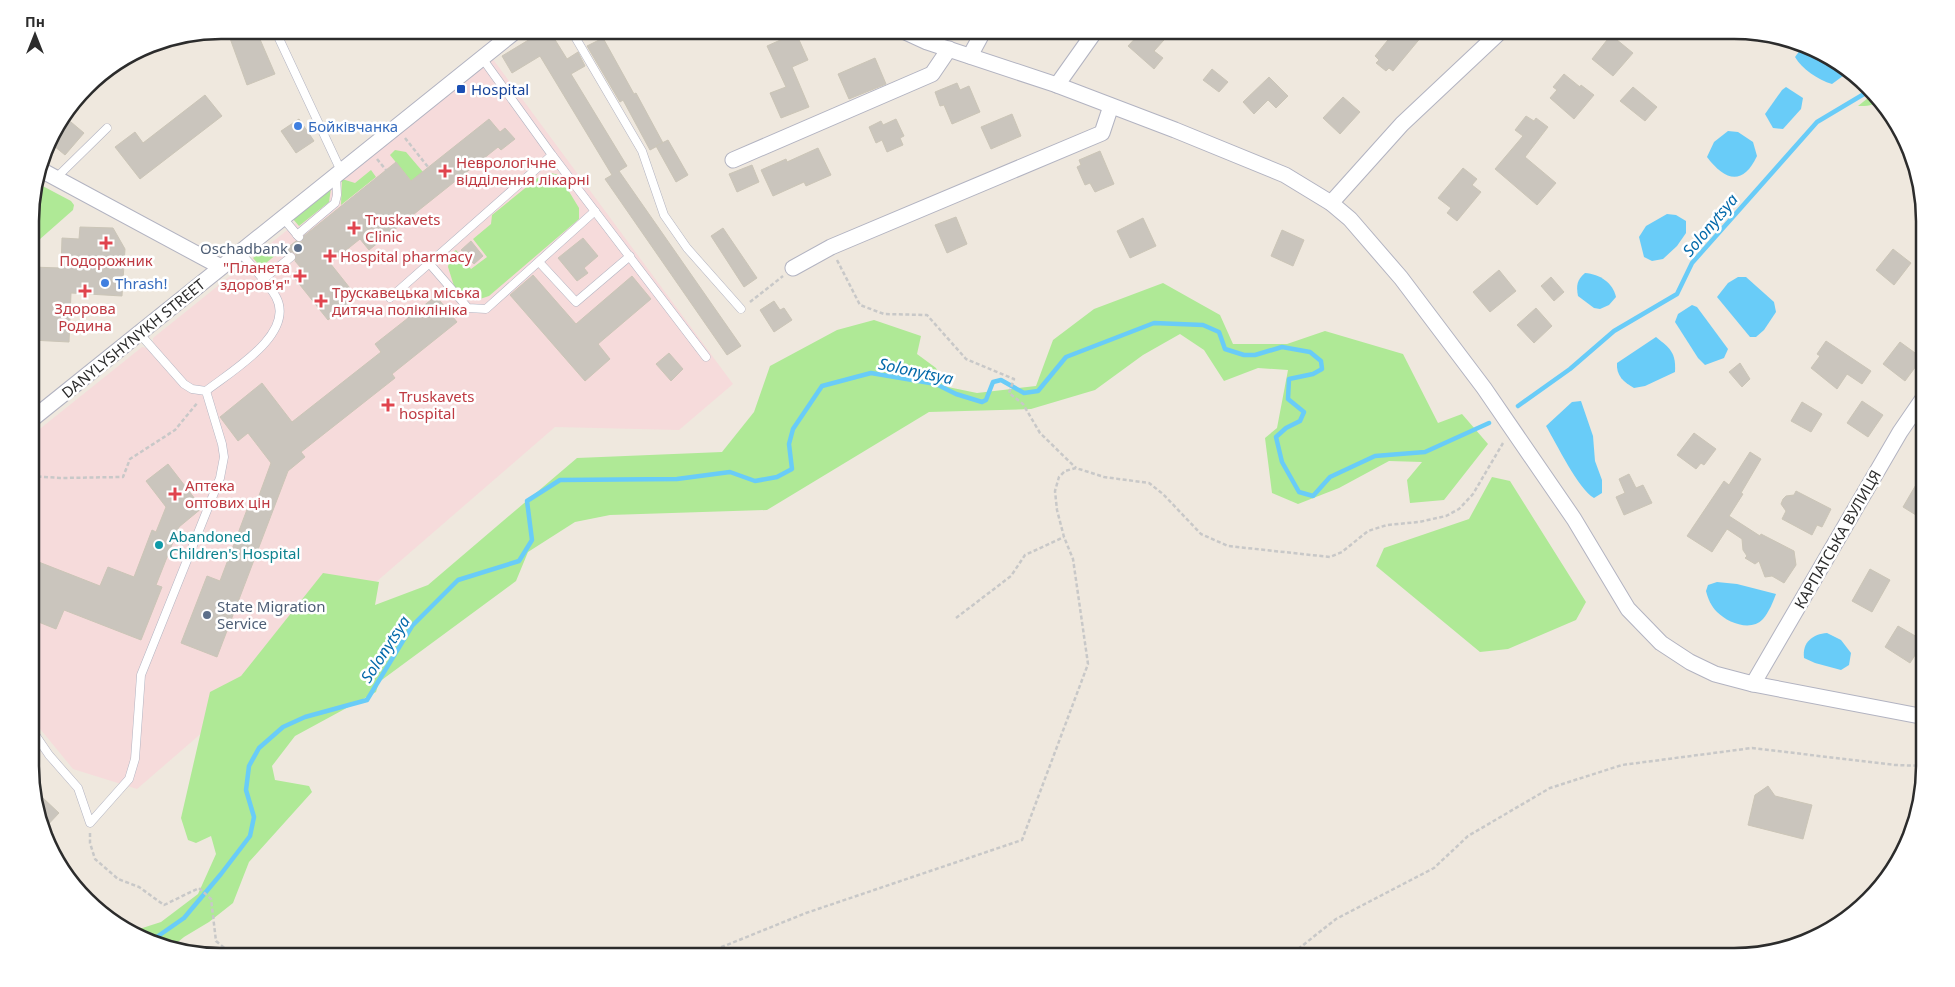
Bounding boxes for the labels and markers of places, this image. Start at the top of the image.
place label: Hospital [471,79,529,99]
marker: Hospital [455,83,467,95]
place label: Бойківчанка [308,116,398,136]
marker: Бойківчанка [292,120,304,132]
place label: Неврологічне відділення лікарні [456,152,590,189]
marker: Неврологічне відділення лікарні [438,164,452,178]
place label: Truskavets Clinic [365,209,440,246]
marker: Truskavets Clinic [347,221,361,235]
marker: Подорожник [100,237,112,249]
place label: Oschadbank [200,238,288,258]
marker: Oschadbank [292,242,304,254]
place label: Hospital pharmacy [340,246,473,266]
place label: Подорожник [59,250,153,270]
marker: Hospital pharmacy [324,250,336,262]
place label: "Планета здоров'я" [220,257,290,294]
marker: "Планета здоров'я" [294,270,306,282]
place label: Thrash! [115,273,167,293]
marker: Thrash! [99,277,111,289]
place label: Трускавецька міська дитяча поліклініка [332,282,480,319]
marker: Здорова Родина [79,285,91,297]
marker: Трускавецька міська дитяча поліклініка [314,294,328,308]
place label: Здорова Родина [54,298,116,335]
place label: Truskavets hospital [399,386,474,423]
marker: Truskavets hospital [381,398,395,412]
place label: Аптека оптових цін [185,475,270,512]
marker: Аптека оптових цін [169,488,181,500]
place label: Abandoned Children's Hospital [169,526,300,563]
marker: Abandoned Children's Hospital [153,539,165,551]
place label: State Migration Service [217,596,325,633]
marker: State Migration Service [201,609,213,621]

